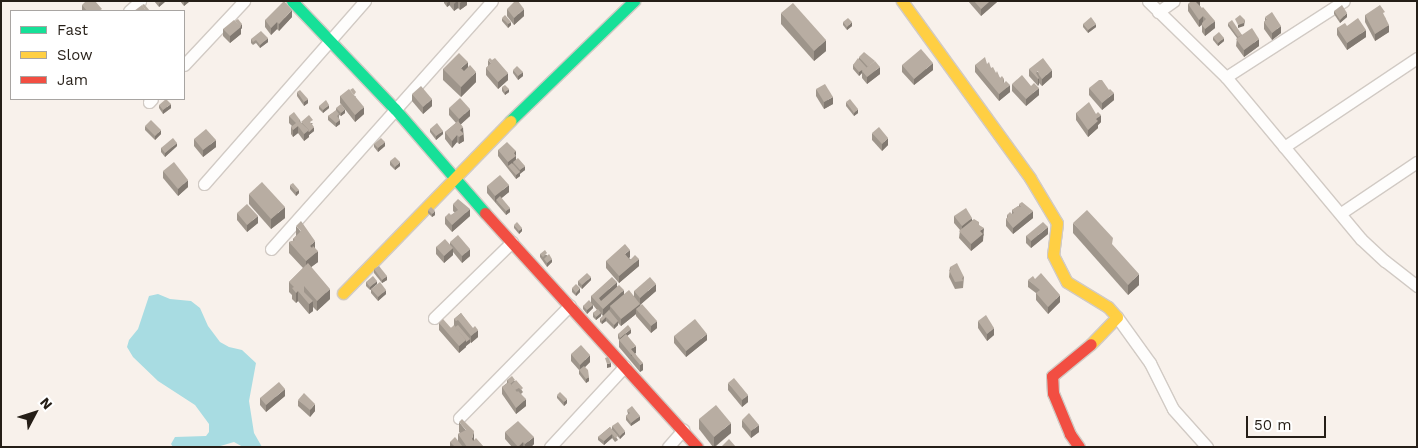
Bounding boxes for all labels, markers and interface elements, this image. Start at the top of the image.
legend [10,10,185,100]
text: Fast [57,21,88,39]
text: Slow [57,46,93,64]
text: Jam [57,71,88,89]
north arrow [10,388,60,438]
text: N [37,394,56,412]
scale bar [1248,406,1328,438]
text: 50 m [1254,416,1291,434]

